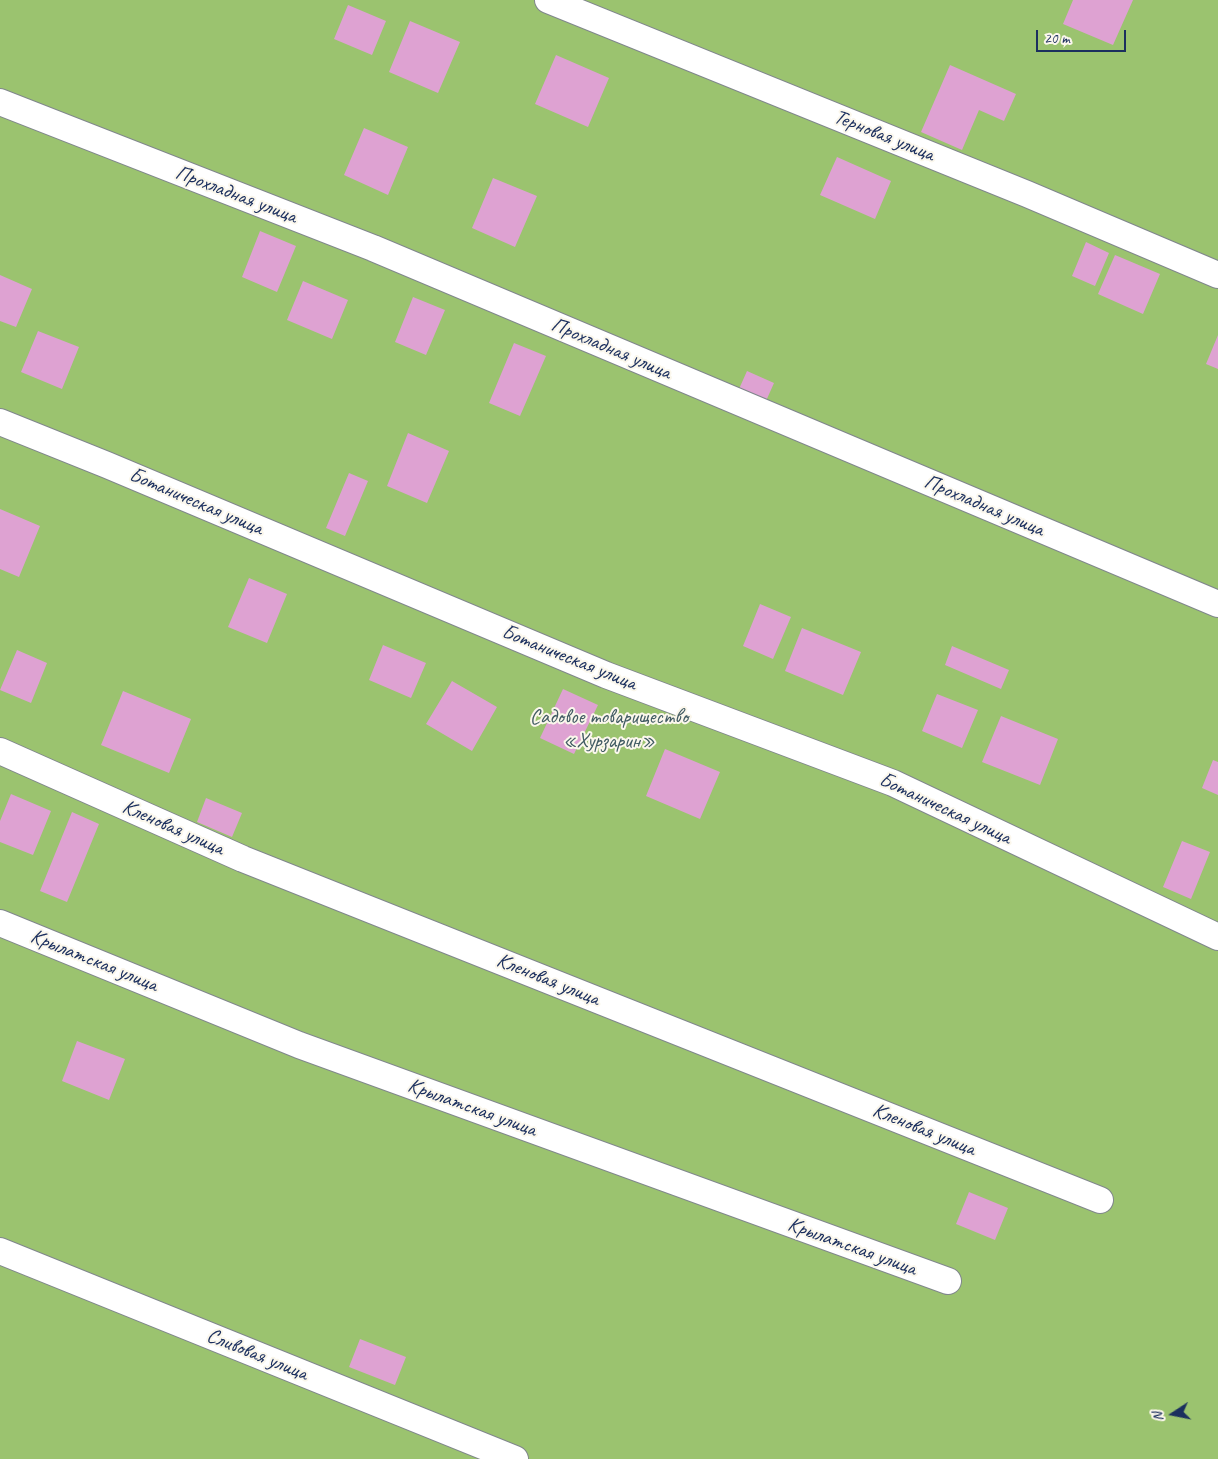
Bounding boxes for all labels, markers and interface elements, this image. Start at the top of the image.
scale bar [1038,20,1128,52]
text: 20 m [1044,29,1070,48]
street label: Терновая улица [830,104,938,168]
street label: Прохладная улица [172,160,300,230]
street label: Прохладная улица [547,312,675,386]
street label: Ботаническая улица [125,462,267,542]
street label: Прохладная улица [920,469,1048,543]
street label: Ботаническая улица [498,620,640,696]
park label: Садовое товарищество «Хурзарин» [530,704,688,754]
street label: Ботаническая улица [875,767,1015,851]
street label: Кленовая улица [118,794,228,862]
street label: Крылатская улица [27,924,161,998]
street label: Кленовая улица [493,948,603,1012]
street label: Крылатская улица [404,1073,540,1143]
street label: Кленовая улица [869,1098,979,1162]
street label: Крылатская улица [784,1212,920,1282]
street label: Сливовая улица [203,1323,311,1387]
north arrow [1148,1389,1198,1439]
text: N [1149,1411,1167,1423]

